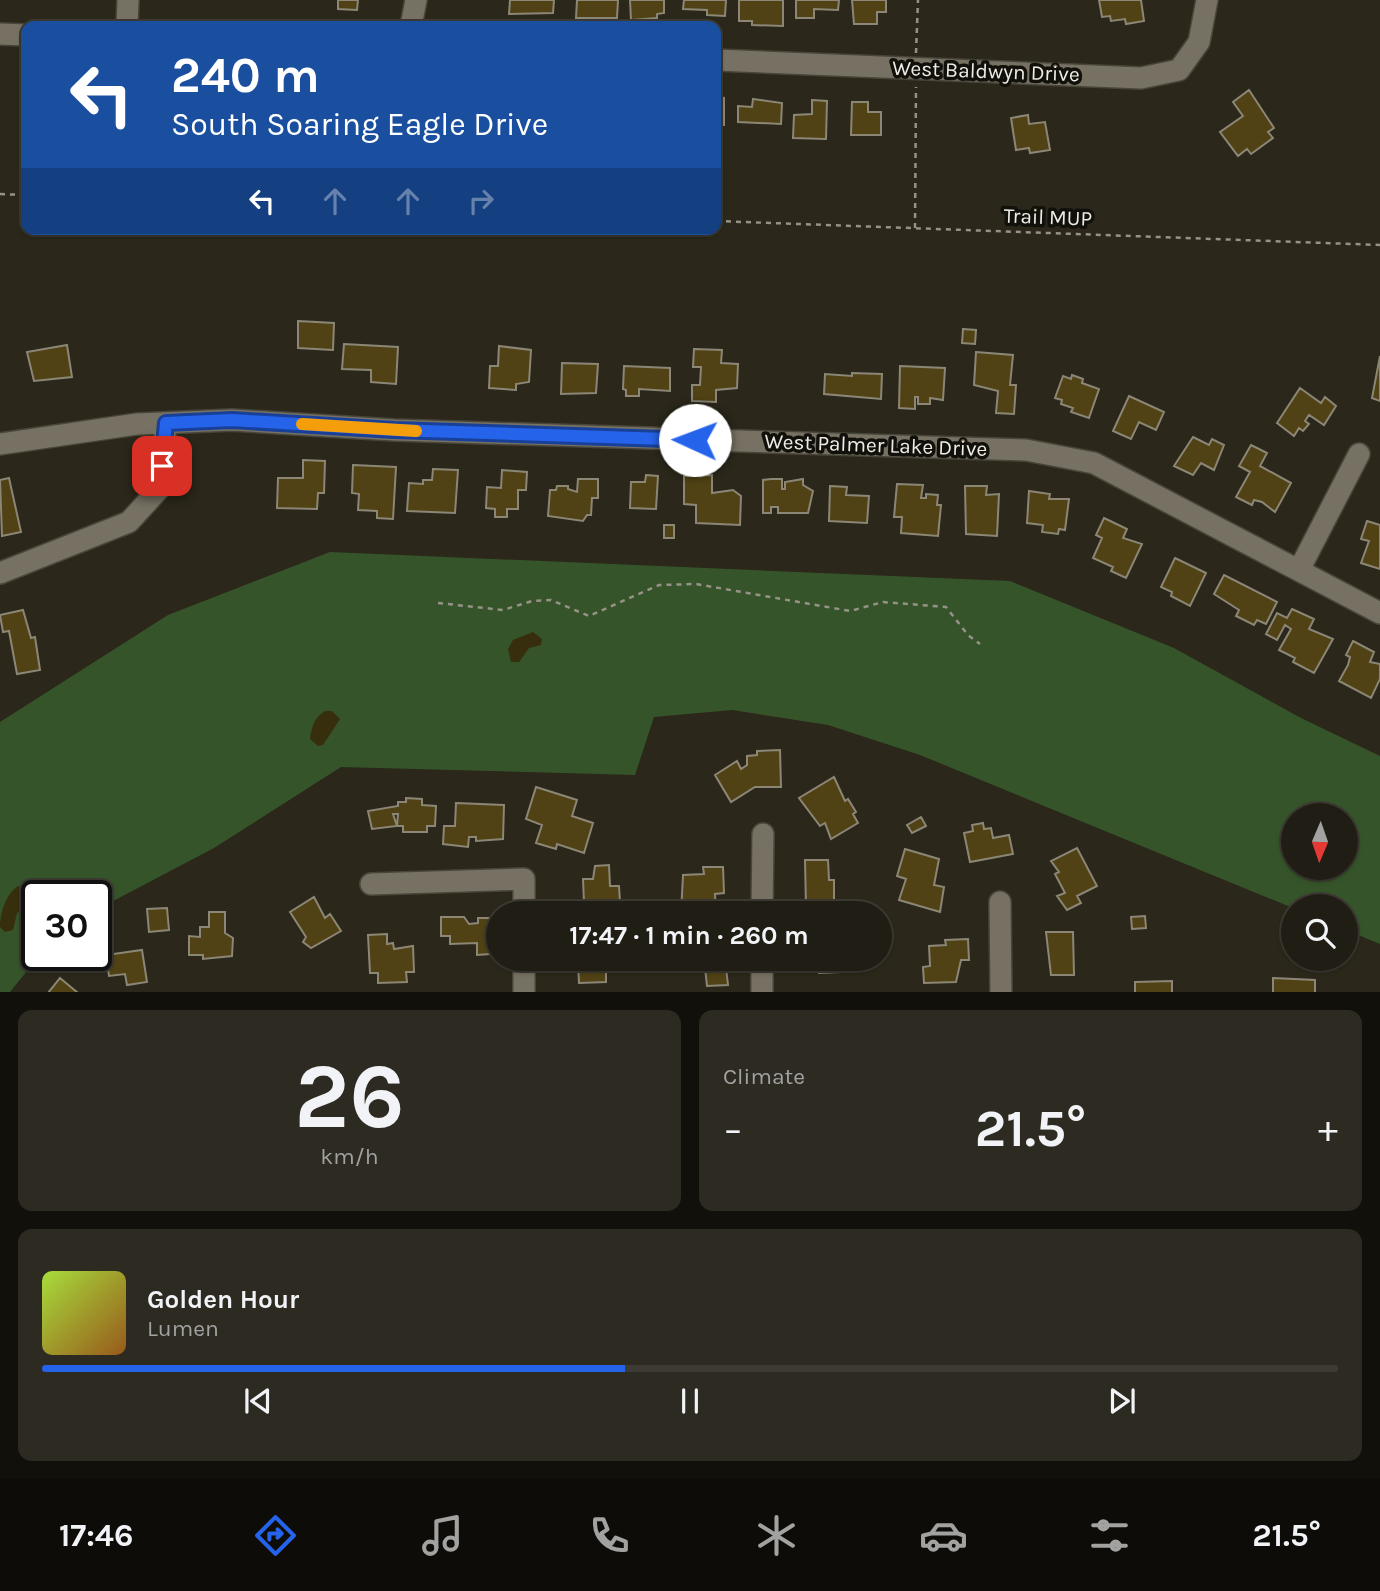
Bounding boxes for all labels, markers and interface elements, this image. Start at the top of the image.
text: 240 m [171,47,320,104]
icon: left [56,49,147,140]
street label: West Baldwyn Drive [892,56,1080,86]
text: South Soaring Eagle Drive [171,106,548,143]
icon: left [243,182,281,220]
icon: ahead [316,182,354,220]
icon: ahead [389,182,427,220]
icon: right [462,182,500,220]
street label: Trail MUP [1003,203,1093,231]
position arrow [658,403,732,477]
street label: West Palmer Lake Drive [764,429,988,461]
pin [132,436,192,496]
icon: arrive [143,447,181,485]
north arrow [1281,803,1358,880]
map controls [1281,803,1358,971]
speed limit sign: 30 [21,880,112,971]
button: search [1281,894,1358,971]
text: 17:47 · 1 min · 260 m [569,920,809,951]
text: 26 [294,1044,405,1150]
text: Climate [723,1063,805,1090]
text: 21.5° [975,1098,1086,1159]
text: − [723,1107,743,1152]
text: + [1318,1107,1338,1152]
text: km/h [320,1143,379,1170]
text: Golden Hour [147,1284,299,1315]
text: Lumen [147,1315,219,1342]
icon: previous [239,1382,277,1420]
icon: pause [671,1382,709,1420]
icon: next [1103,1382,1141,1420]
icon: directions [251,1511,300,1560]
icon: music [418,1511,467,1560]
icon: phone [585,1511,634,1560]
icon: climate [752,1511,801,1560]
icon: car [919,1511,968,1560]
icon: filters [1085,1511,1134,1560]
text: 17:46 [59,1517,133,1554]
text: 21.5° [1252,1517,1321,1554]

